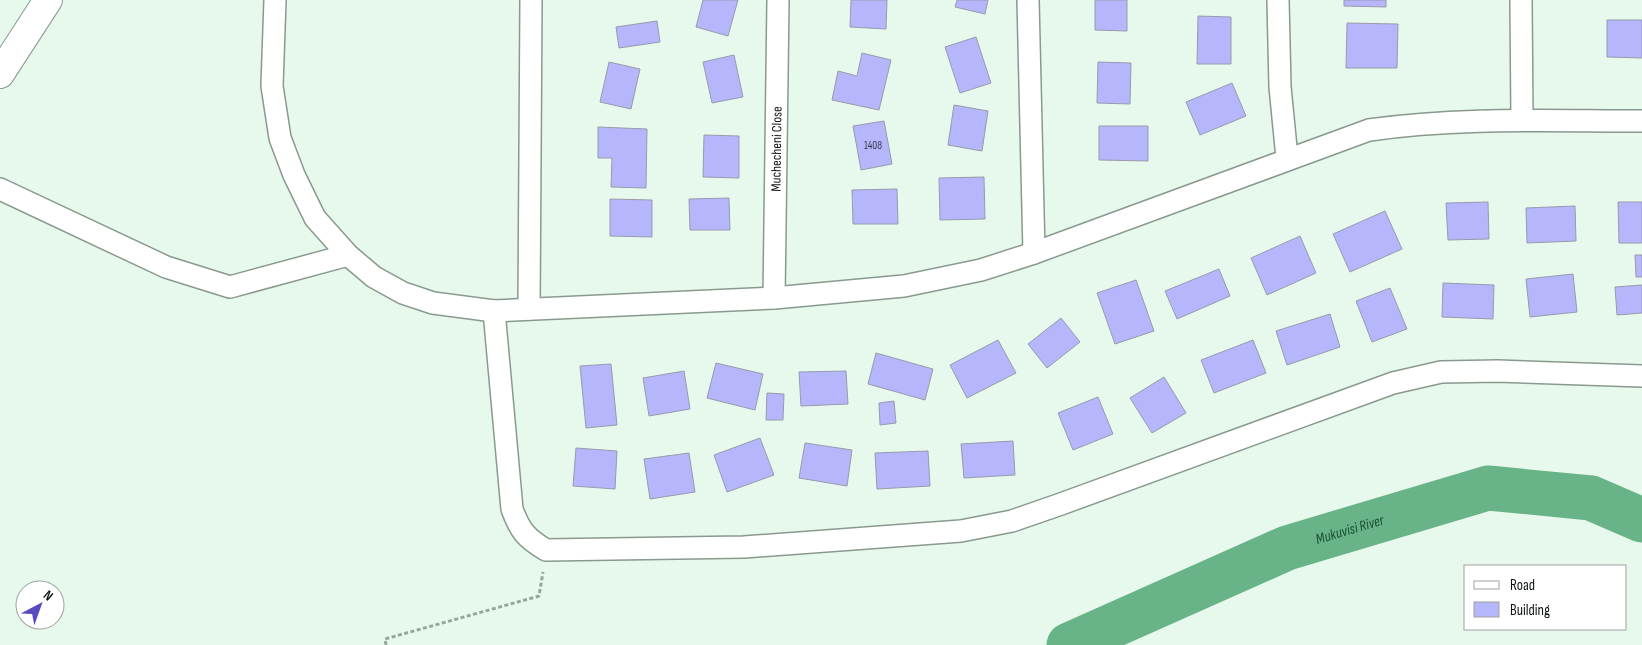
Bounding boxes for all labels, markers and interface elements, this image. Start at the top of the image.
street label: Muchecheni Close [767,106,786,192]
house number: 1408 [864,139,882,152]
water label: Mukuvisi River [1313,510,1387,549]
legend [1464,565,1627,630]
text: Road [1510,576,1535,595]
north arrow [15,580,65,630]
text: N [40,587,57,604]
text: Building [1510,601,1550,620]

